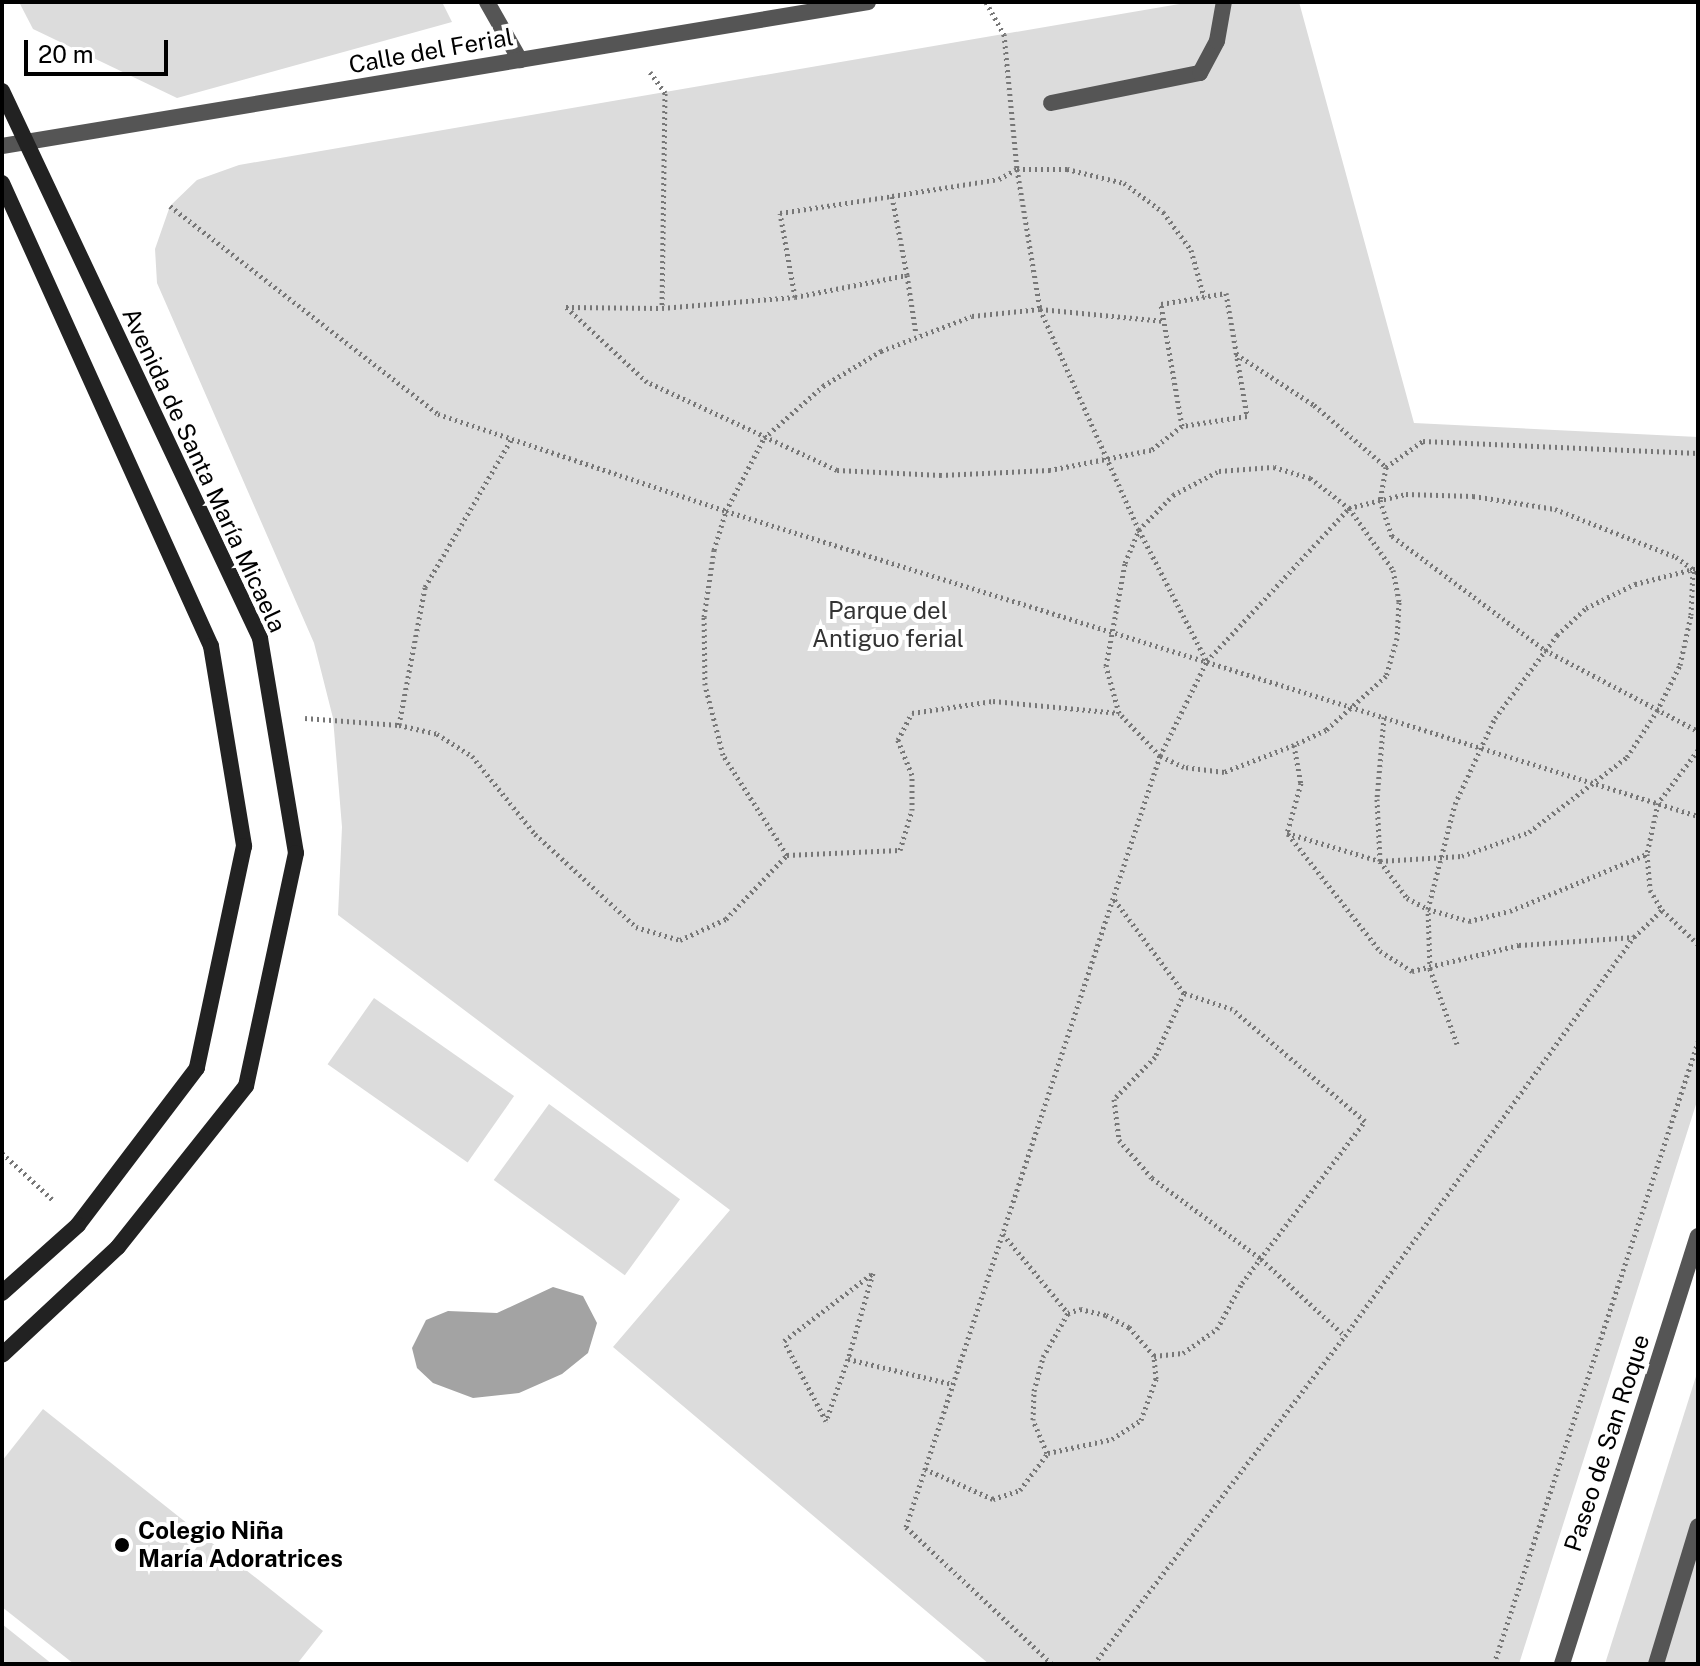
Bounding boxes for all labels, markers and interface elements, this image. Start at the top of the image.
street label: Calle del Ferial [346,22,516,80]
scale bar [28,24,172,74]
text: 20 m [38,40,94,68]
street label: Avenida de Santa María Micaela [116,303,292,637]
park label: Parque del Antiguo ferial [812,597,964,653]
street label: Paseo de San Roque [1558,1330,1656,1556]
place label: Colegio Niña María Adoratrices [138,1517,343,1573]
marker: Colegio Niña María Adoratrices [113,1536,131,1554]

